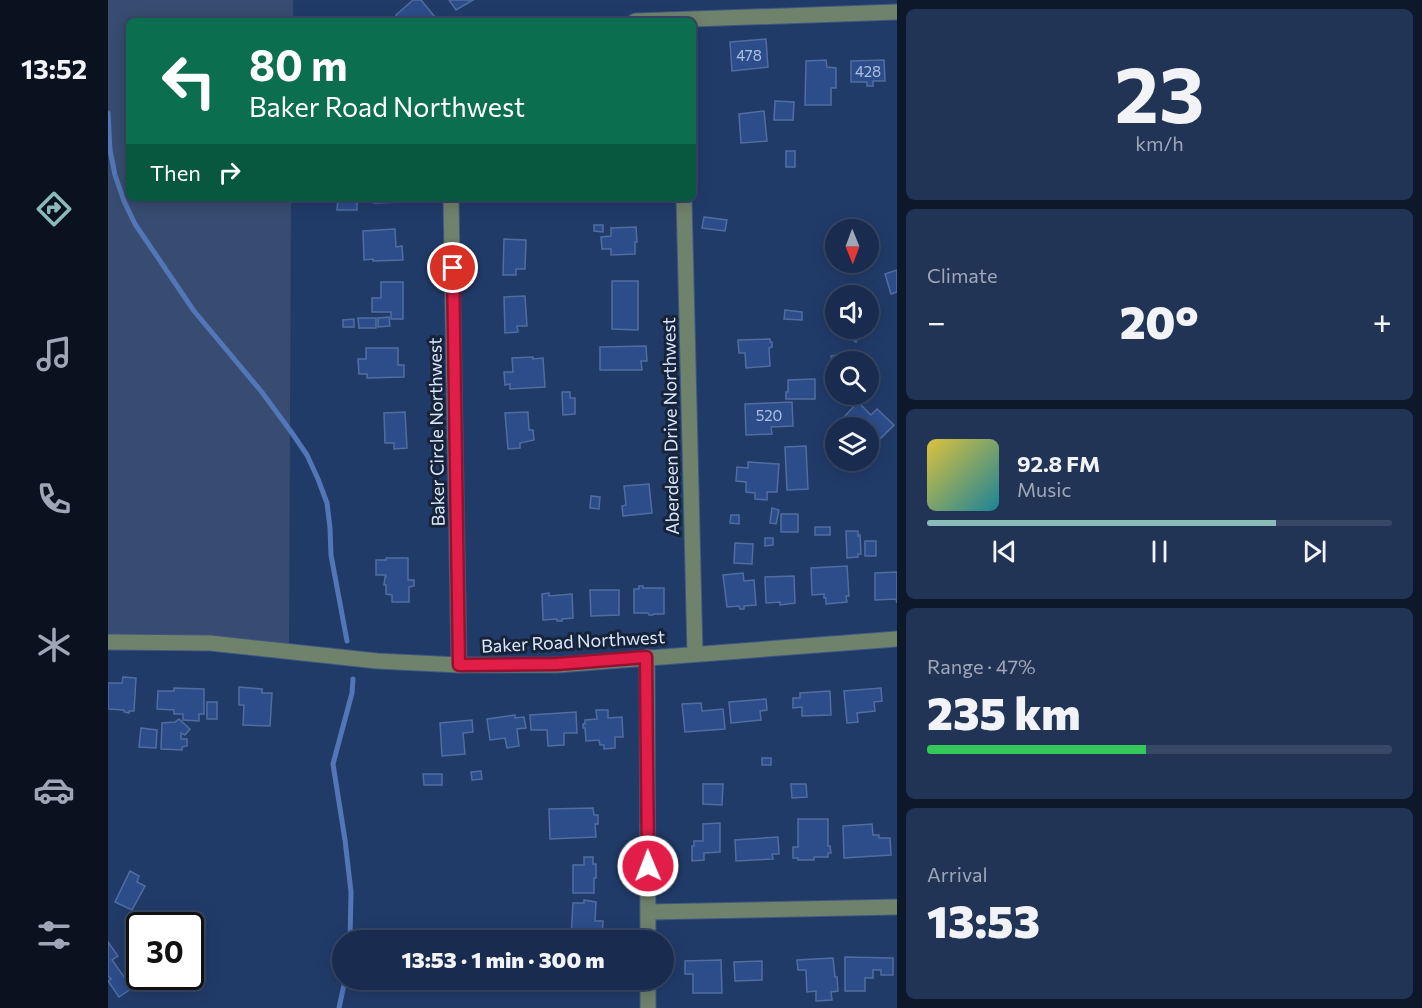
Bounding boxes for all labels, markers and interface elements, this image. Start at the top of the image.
text: 80 m [249,38,348,90]
icon: left [150,42,228,120]
text: 23 [1115,44,1204,139]
house number: 478 [736,46,762,64]
text: 13:52 [21,52,87,85]
house number: 428 [855,62,881,80]
text: Baker Road Northwest [249,90,525,123]
text: km/h [1135,131,1184,155]
icon: right [213,156,246,189]
text: Then [150,159,201,186]
icon: directions [33,188,75,230]
north arrow [825,219,879,273]
map controls [825,219,879,471]
pin [427,242,478,293]
icon: arrive [436,251,469,284]
text: Climate [927,263,997,287]
button: sound [825,285,879,339]
text: 20° [1120,293,1199,348]
text: − [927,300,946,341]
text: + [1373,300,1392,341]
street label: Aberdeen Drive Northwest [657,317,683,535]
icon: music [33,333,75,375]
street label: Baker Circle Northwest [423,337,449,527]
button: search [825,351,879,405]
house number: 520 [756,406,782,424]
button: layers [825,417,879,471]
text: 92.8 FM [1017,450,1100,477]
text: Music [1017,477,1071,501]
icon: phone [33,478,75,520]
icon: previous [988,535,1021,568]
icon: pause [1143,535,1176,568]
icon: next [1298,535,1331,568]
icon: climate [33,624,75,666]
street label: Baker Road Northwest [480,625,666,657]
text: Range · 47% [927,654,1036,678]
text: 235 km [927,684,1080,739]
icon: car [33,769,75,811]
position arrow [616,834,680,898]
text: Arrival [927,862,988,886]
text: 13:53 [927,892,1040,947]
speed limit sign: 30 [126,912,204,990]
icon: filters [33,914,75,956]
text: 13:53 · 1 min · 300 m [401,946,605,973]

